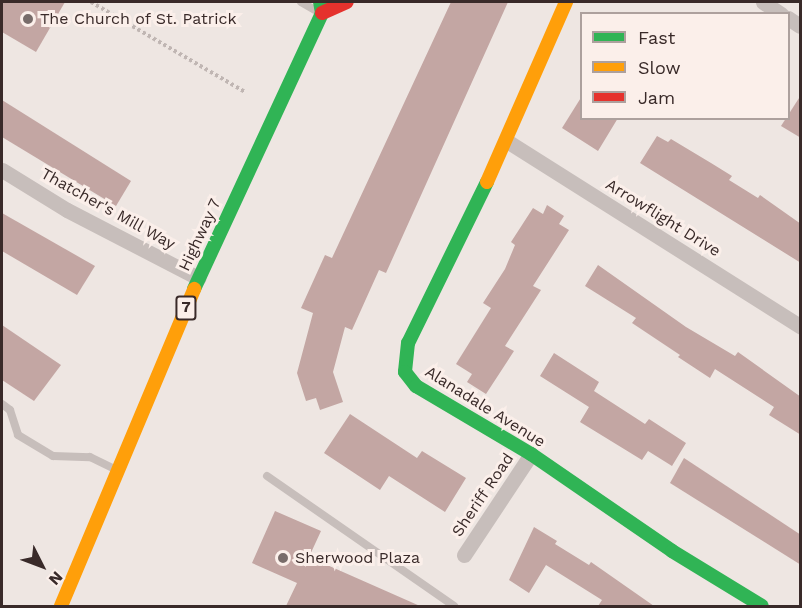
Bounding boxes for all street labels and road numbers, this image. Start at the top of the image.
street label: Thatcher's Mill Way [37,164,179,254]
street label: Arrowflight Drive [602,175,724,261]
street label: Highway 7 [175,195,225,275]
road number: 7 [174,296,198,320]
street label: Alanadale Avenue [421,362,549,452]
street label: Sheriff Road [448,449,518,541]

